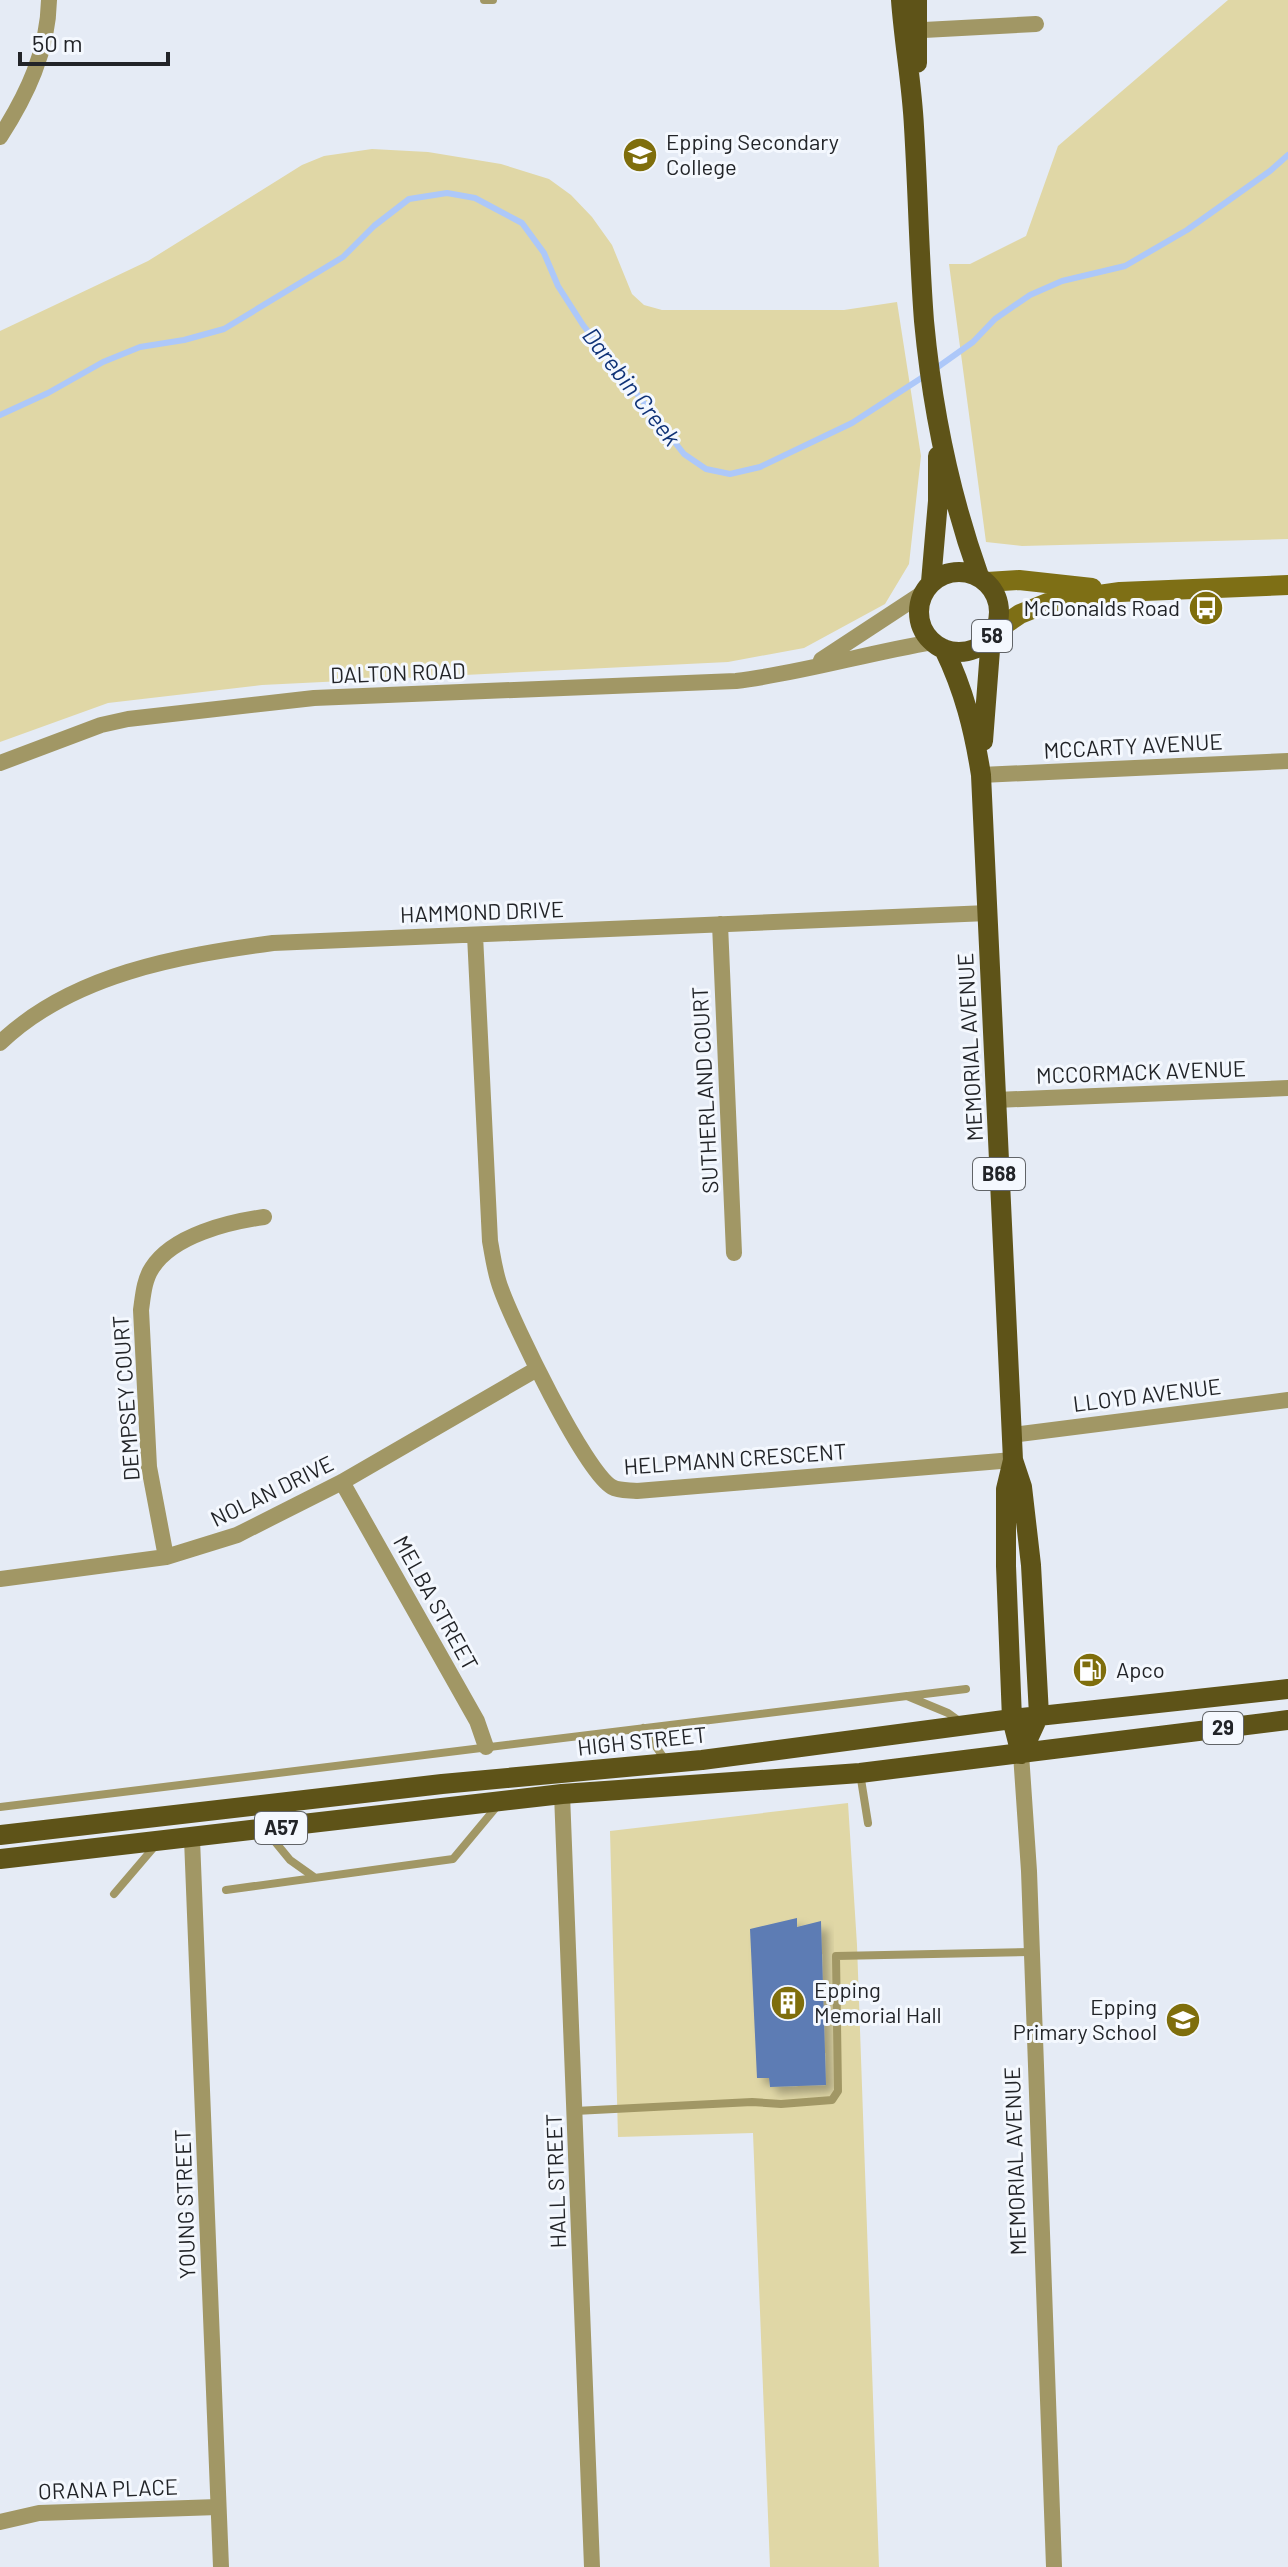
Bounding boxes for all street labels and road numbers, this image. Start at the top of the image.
road number: 58 [972,620,1012,652]
street label: DALTON ROAD [330,657,466,687]
street label: MCCARTY AVENUE [1043,727,1223,763]
street label: HAMMOND DRIVE [399,895,565,927]
street label: MEMORIAL AVENUE [951,952,987,1142]
street label: SUTHERLAND COURT [686,986,722,1194]
street label: MCCORMACK AVENUE [1035,1054,1247,1088]
road number: B68 [973,1158,1025,1190]
street label: DEMPSEY COURT [106,1314,144,1482]
street label: LLOYD AVENUE [1071,1372,1223,1416]
street label: HELPMANN CRESCENT [623,1437,847,1479]
street label: NOLAN DRIVE [206,1449,337,1531]
street label: MELBA STREET [389,1531,485,1674]
road number: 29 [1203,1712,1243,1744]
street label: HIGH STREET [576,1720,708,1760]
road number: A57 [255,1812,307,1844]
street label: MEMORIAL AVENUE [998,2066,1030,2256]
street label: HALL STREET [540,2113,570,2249]
street label: YOUNG STREET [168,2129,200,2279]
street label: ORANA PLACE [37,2473,178,2503]

